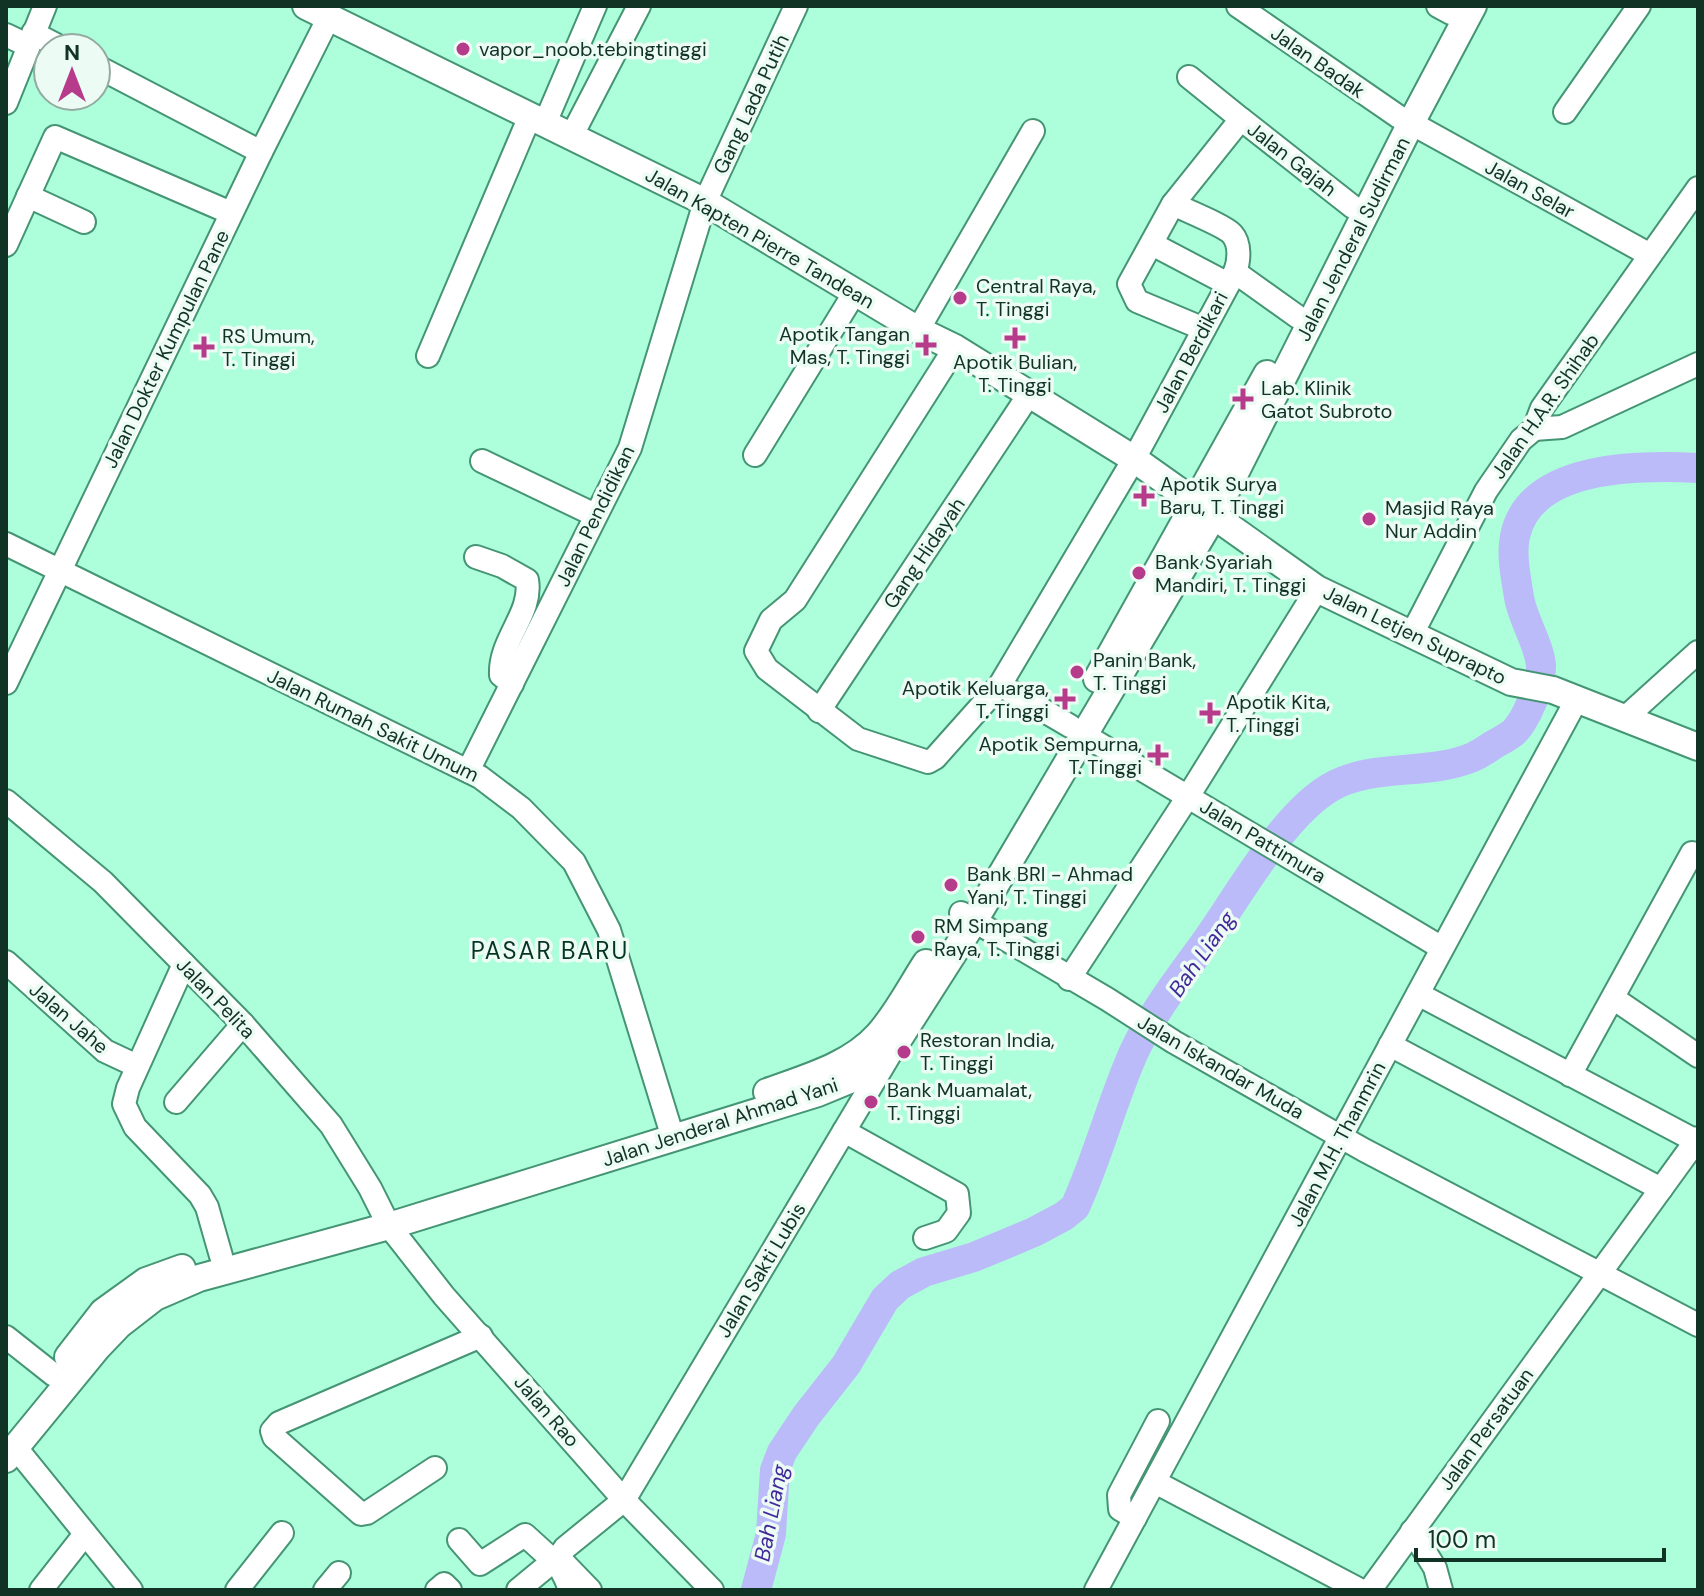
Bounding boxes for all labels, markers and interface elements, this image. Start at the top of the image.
street label: Jalan Badak [1266,20,1370,104]
street label: Gang Lada Putih [707,30,795,178]
north arrow [32,32,112,112]
place label: vapor_noob.tebingtinggi [479,36,707,62]
text: N [64,38,80,67]
marker: vapor_noob.tebingtinggi [454,40,472,58]
street label: Jalan Gajah [1242,116,1342,202]
street label: Jalan Jenderal Sudirman [1290,132,1416,346]
street label: Jalan Selar [1481,154,1579,224]
street label: Jalan Kapten Pierre Tandean [641,162,879,314]
street label: Jalan Dokter Kumpulan Pane [97,226,235,472]
place label: Central Raya, T. Tinggi [976,273,1096,322]
street label: Jalan Berdikari [1148,287,1234,417]
marker: Central Raya, T. Tinggi [951,289,969,307]
place label: Apotik Tangan Mas, T. Tinggi [779,321,910,370]
place label: RS Umum, T. Tinggi [222,323,315,372]
street label: Jalan H.A.R. Shihab [1485,328,1605,484]
marker: Apotik Bulian, T. Tinggi [1006,329,1024,347]
marker: RS Umum, T. Tinggi [193,336,215,358]
marker: Apotik Tangan Mas, T. Tinggi [917,336,935,354]
place label: Apotik Bulian, T. Tinggi [953,349,1077,398]
place label: Lab. Klinik Gatot Subroto [1261,375,1392,424]
marker: Lab. Klinik Gatot Subroto [1232,388,1254,410]
street label: Jalan Pendidikan [550,441,640,591]
place label: Apotik Surya Baru, T. Tinggi [1160,471,1284,520]
marker: Apotik Surya Baru, T. Tinggi [1135,487,1153,505]
street label: Gang Hidayah [877,492,971,614]
place label: Masjid Raya Nur Addin [1385,495,1494,544]
marker: Masjid Raya Nur Addin [1360,510,1378,528]
place label: Bank Syariah Mandiri, T. Tinggi [1155,549,1306,598]
marker: Bank Syariah Mandiri, T. Tinggi [1130,564,1148,582]
street label: Jalan Letjen Suprapto [1319,579,1511,691]
place label: Panin Bank, T. Tinggi [1093,647,1196,696]
street label: Jalan Rumah Sakit Umum [263,662,483,788]
marker: Panin Bank, T. Tinggi [1068,663,1086,681]
place label: Apotik Keluarga, T. Tinggi [902,675,1049,724]
place label: Apotik Kita, T. Tinggi [1226,689,1330,738]
marker: Apotik Keluarga, T. Tinggi [1056,690,1074,708]
marker: Apotik Kita, T. Tinggi [1201,704,1219,722]
place label: Apotik Sempurna, T. Tinggi [979,731,1142,780]
marker: Apotik Sempurna, T. Tinggi [1149,746,1167,764]
street label: Jalan Pattimura [1195,793,1331,889]
place label: Bank BRI - Ahmad Yani, T. Tinggi [967,861,1133,910]
marker: Bank BRI - Ahmad Yani, T. Tinggi [942,876,960,894]
water label: Bah Liang [1162,905,1243,1003]
place label: RM Simpang Raya, T. Tinggi [934,913,1060,962]
marker: RM Simpang Raya, T. Tinggi [909,928,927,946]
district label: PASAR BARU [471,935,629,966]
street label: Jalan Pelita [171,952,261,1044]
street label: Jalan Jahe [24,976,114,1060]
street label: Jalan Iskandar Muda [1133,1009,1309,1125]
place label: Restoran India, T. Tinggi [920,1027,1055,1076]
marker: Restoran India, T. Tinggi [895,1043,913,1061]
street label: Jalan M.H. Thanmrin [1282,1057,1392,1231]
street label: Jalan Jenderal Ahmad Yani [599,1072,841,1172]
place label: Bank Muamalat, T. Tinggi [887,1077,1032,1126]
marker: Bank Muamalat, T. Tinggi [862,1093,880,1111]
street label: Jalan Sakti Lubis [710,1198,812,1342]
street label: Jalan Persatuan [1433,1363,1539,1495]
street label: Jalan Rao [509,1369,585,1453]
water label: Bah Liang [747,1461,795,1564]
scale bar [1416,1512,1664,1562]
text: 100 m [1428,1524,1496,1555]

